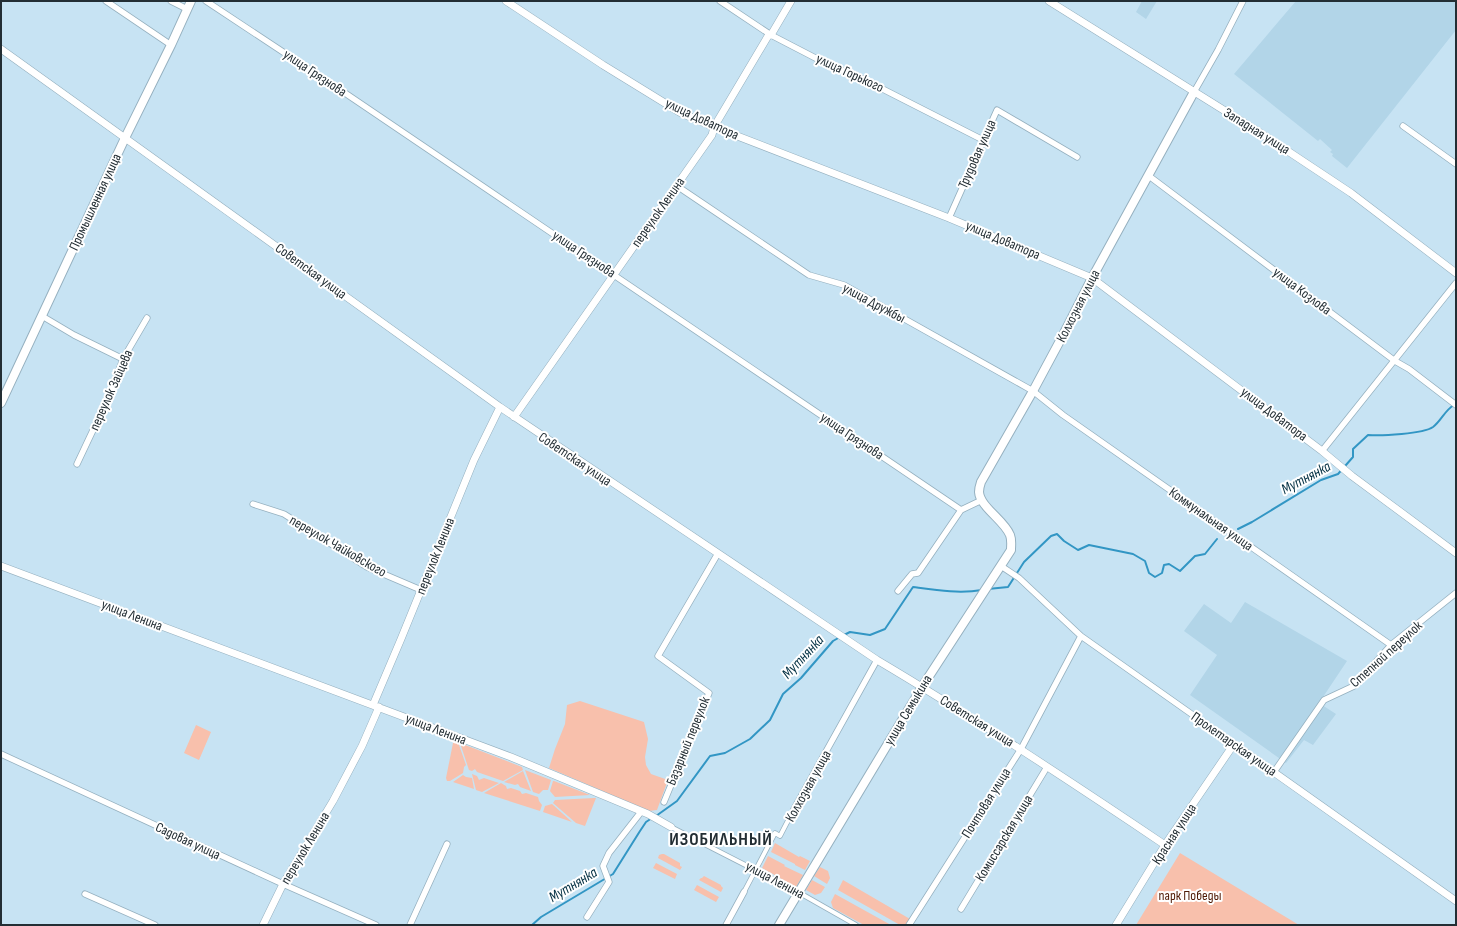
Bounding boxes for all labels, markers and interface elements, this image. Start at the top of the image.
street label: улица Грязнова [280,46,350,100]
street label: улица Горького [813,50,887,96]
street label: улица Доватора [662,95,742,143]
street label: Западная улица [1221,104,1293,158]
street label: Трудовая улица [954,117,1000,191]
street label: Промышленная улица [65,151,125,253]
street label: переулок Ленина [628,174,688,250]
street label: улица Доватора [963,217,1043,263]
street label: улица Грязнова [549,227,619,281]
street label: Советская улица [272,239,350,303]
street label: улица Козлова [1269,264,1335,318]
street label: Колхозная улица [1052,267,1104,345]
street label: улица Дружбы [840,279,908,327]
street label: переулок Зайцева [86,347,136,433]
street label: улица Доватора [1237,383,1311,445]
street label: улица Грязнова [817,409,887,463]
street label: Советская улица [535,428,615,490]
water label: Мутнянка [1278,457,1334,499]
street label: Коммунальная улица [1166,484,1256,554]
street label: переулок Чайковского [287,511,390,581]
street label: переулок Ленина [412,515,458,597]
street label: улица Ленина [99,596,165,634]
street label: Степной переулок [1346,617,1426,691]
water label: Мутнянка [778,631,828,683]
street label: улица Семыкина [880,672,936,748]
street label: Советская улица [937,691,1017,751]
street label: Базарный переулок [663,694,714,788]
street label: Пролетарская улица [1188,708,1280,780]
street label: улица Ленина [403,710,469,748]
street label: Колхозная улица [781,747,835,825]
street label: Почтовая улица [958,765,1014,841]
street label: Комиссарская улица [971,792,1037,884]
street label: Красная улица [1148,800,1200,868]
street label: переулок Ленина [277,809,333,887]
street label: Садовая улица [153,819,223,863]
district label: ИЗОБИЛЬНЫЙ [669,829,773,850]
street label: улица Ленина [743,857,807,903]
water label: Мутнянка [545,863,601,907]
park label: парк Победы [1159,887,1221,904]

